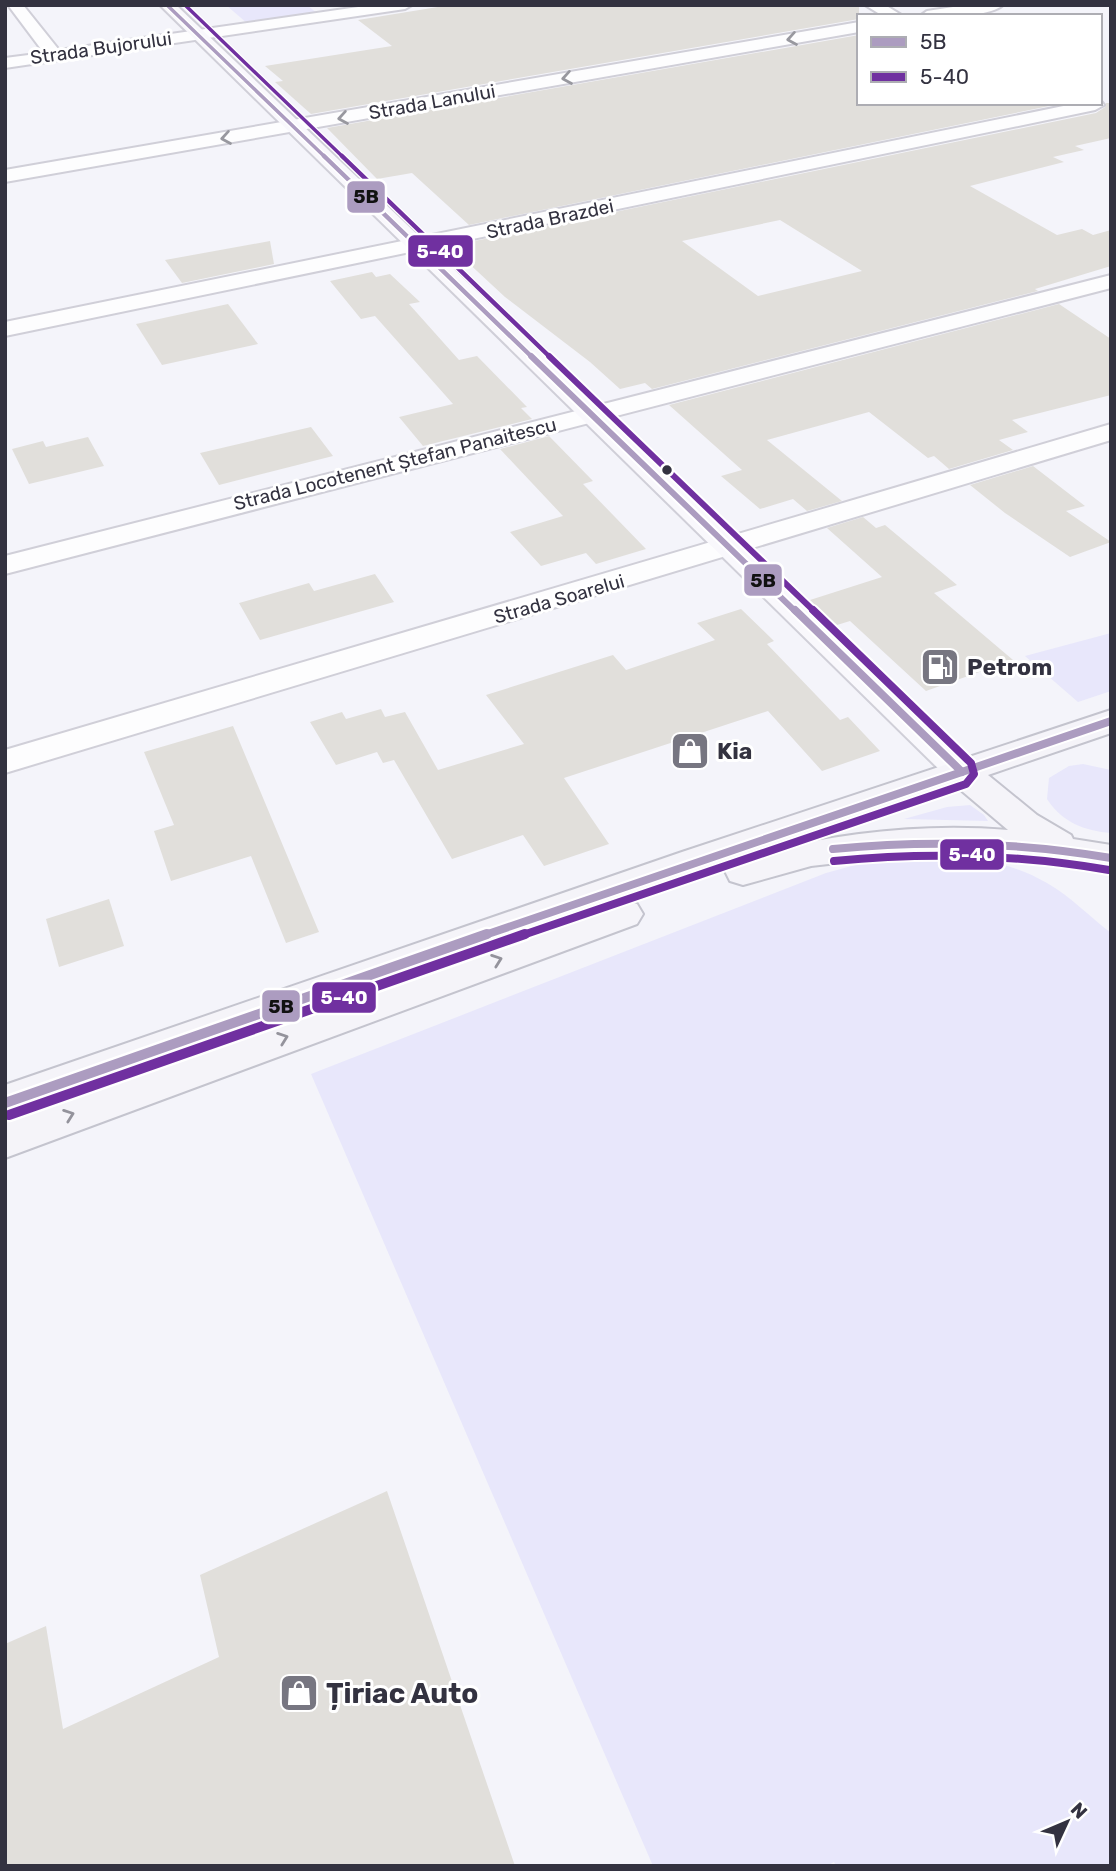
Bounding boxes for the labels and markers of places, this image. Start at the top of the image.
unlabelled marker [660,463,674,477]
fuel station icon: Petrom [919,646,961,688]
place label: Petrom [967,653,1052,681]
shop icon: Kia [669,730,711,772]
place label: Kia [717,737,752,765]
shop icon: Țiriac Auto [278,1672,320,1714]
place label: Țiriac Auto [326,1677,478,1710]

